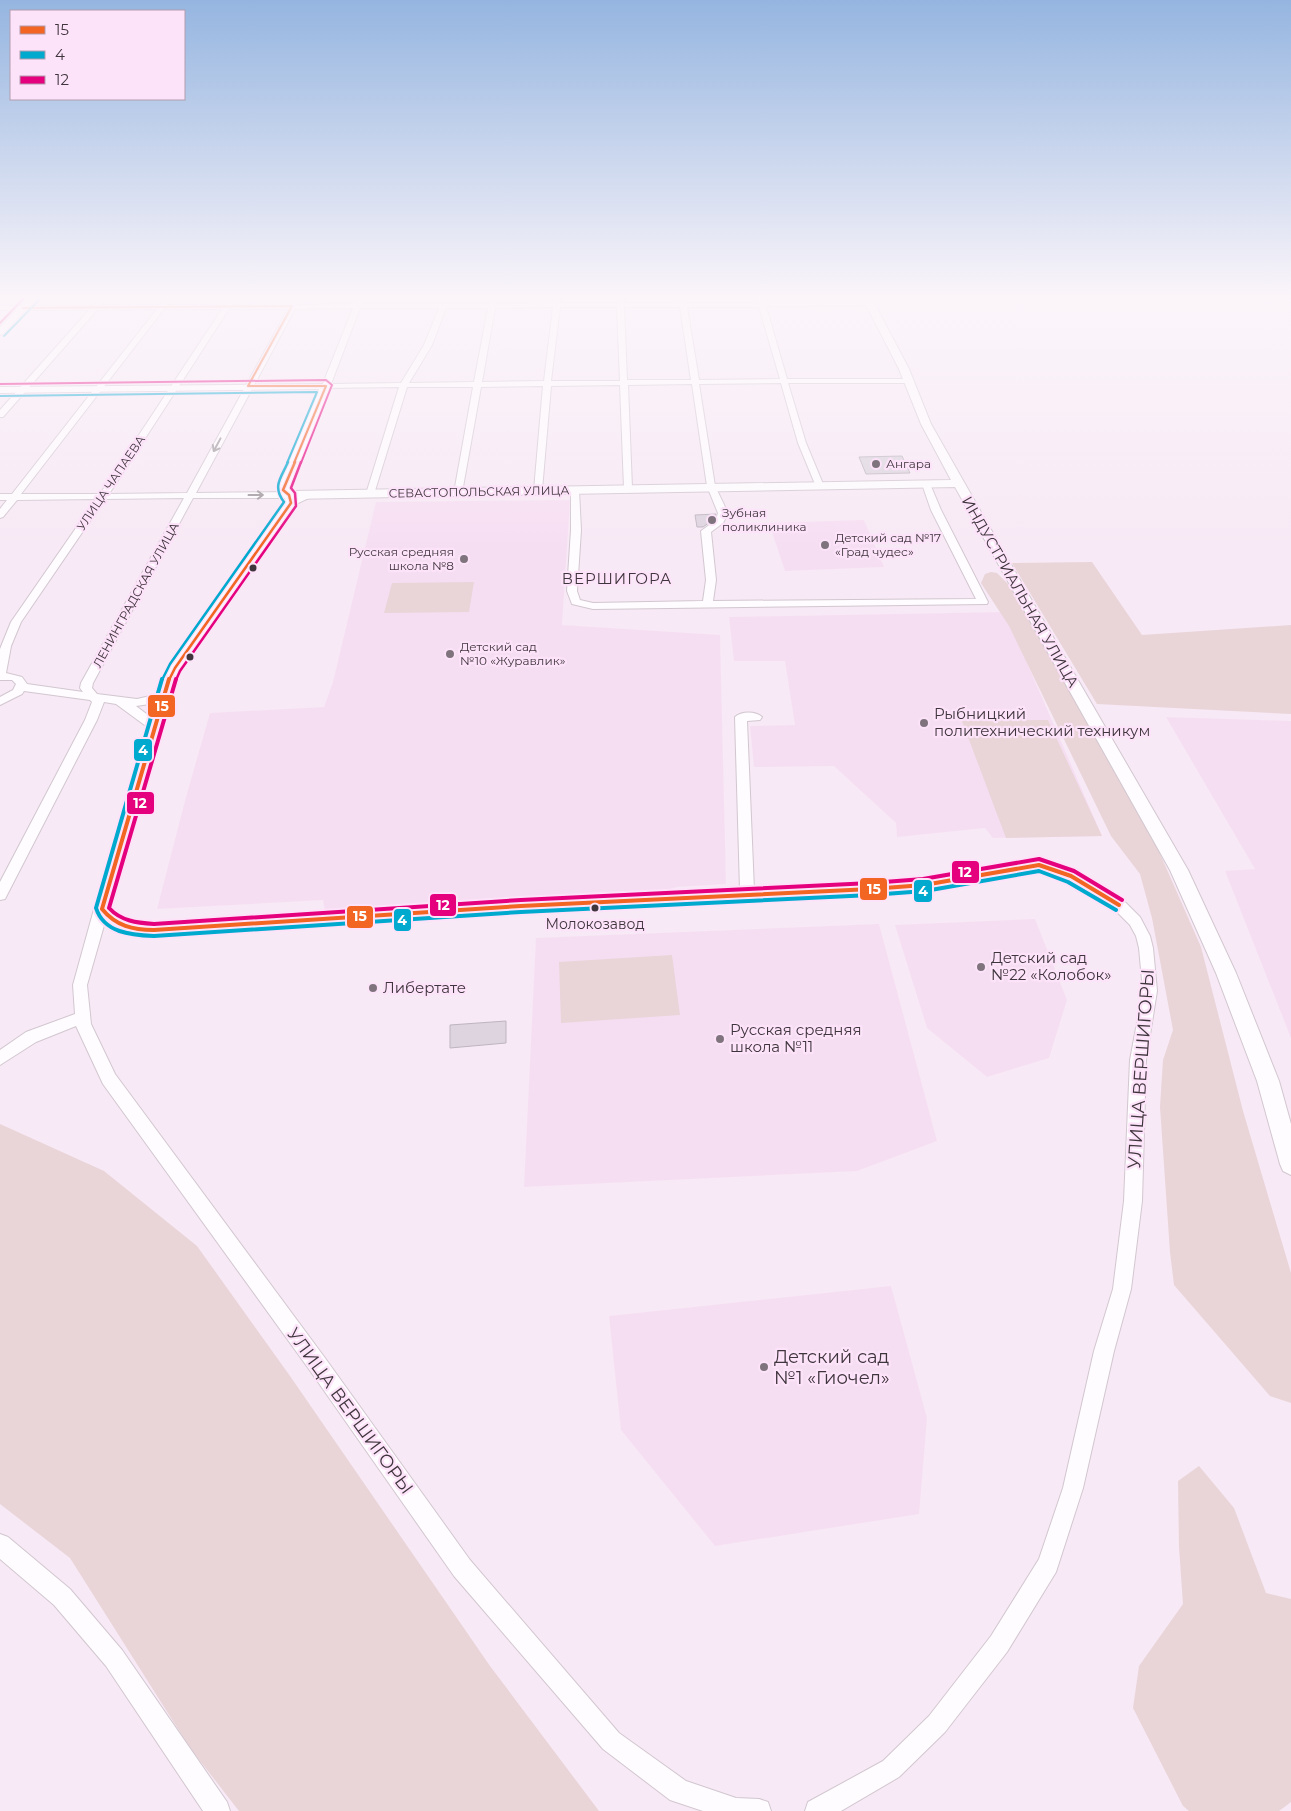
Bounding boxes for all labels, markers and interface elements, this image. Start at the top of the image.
legend [10,10,185,100]
text: 15 [55,20,69,39]
text: 4 [55,45,65,64]
text: 12 [55,70,69,89]
street label: УЛИЦА ЧАПАЕВА [73,432,148,533]
one-way arrow [212,437,221,452]
place label: Ангара [886,456,931,471]
marker: Ангара [870,458,882,470]
street label: СЕВАСТОПОЛЬСКАЯ УЛИЦА [388,482,570,501]
one-way arrow [248,490,264,500]
street label: ИНДУСТРИАЛЬНАЯ УЛИЦА [958,493,1083,691]
place label: Зубная поликлиника [722,505,807,534]
marker: Зубная поликлиника [706,514,718,526]
street label: ЛЕНИНГРАДСКАЯ УЛИЦА [89,520,182,670]
place label: Детский сад №17 «Град чудес» [835,530,941,559]
marker: Детский сад №17 «Град чудес» [819,539,831,551]
place label: Русская средняя школа №8 [349,544,454,573]
marker: Русская средняя школа №8 [458,553,470,565]
unlabelled marker [248,563,258,573]
district label: ВЕРШИГОРА [562,569,672,588]
place label: Детский сад №10 «Журавлик» [460,639,566,668]
marker: Детский сад №10 «Журавлик» [444,648,456,660]
unlabelled marker [185,652,195,662]
line badge: 15 [147,694,176,718]
text: 15 [155,697,169,715]
place label: Рыбницкий политехнический техникум [934,704,1150,740]
marker: Рыбницкий политехнический техникум [918,717,930,729]
line badge: 4 [133,738,153,762]
text: 4 [138,741,148,759]
line badge: 12 [126,791,155,815]
text: 12 [133,794,147,812]
line badge: 12 [951,860,980,884]
text: 12 [958,863,972,881]
line badge: 15 [859,877,888,901]
line badge: 4 [913,879,933,903]
text: 15 [867,880,881,898]
text: 4 [918,882,928,900]
line badge: 12 [429,893,457,917]
text: 12 [436,896,450,914]
marker: Молокозавод [590,903,600,913]
line badge: 15 [346,905,374,929]
text: 15 [353,907,367,925]
line badge: 4 [393,908,412,932]
text: 4 [397,911,407,929]
place label: Молокозавод [545,915,645,933]
place label: Детский сад №22 «Колобок» [991,948,1111,984]
marker: Детский сад №22 «Колобок» [975,961,987,973]
street label: УЛИЦА ВЕРШИГОРЫ [1123,968,1159,1170]
place label: Либертате [383,978,466,997]
marker: Либертате [367,982,379,994]
place label: Русская средняя школа №11 [730,1020,862,1056]
marker: Русская средняя школа №11 [714,1033,726,1045]
street label: УЛИЦА ВЕРШИГОРЫ [282,1323,418,1499]
place label: Детский сад №1 «Гиочел» [774,1346,890,1389]
marker: Детский сад №1 «Гиочел» [758,1361,770,1373]

